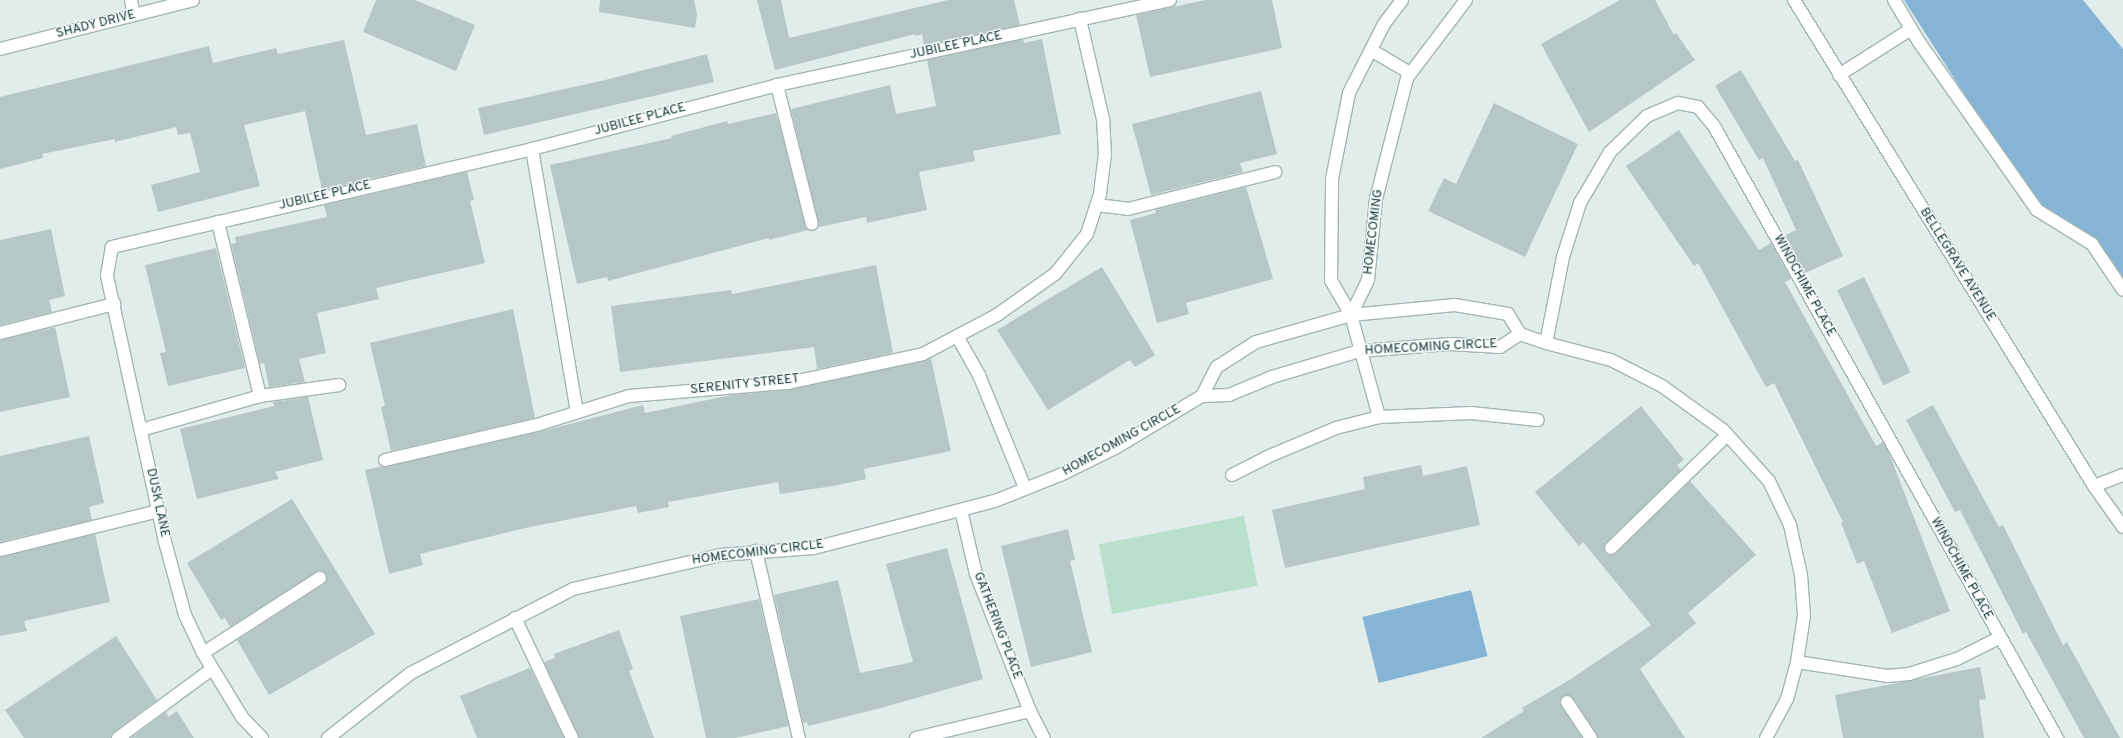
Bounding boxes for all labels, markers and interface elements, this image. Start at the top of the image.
street label: SHADY DRIVE [54,8,138,42]
street label: JUBILEE PLACE [908,29,1004,63]
street label: JUBILEE PLACE [593,100,687,140]
street label: JUBILEE PLACE [277,178,373,214]
street label: HOMECOMING [1361,188,1387,276]
street label: BELLEGRAVE AVENUE [1916,205,1998,325]
street label: WINDCHIME PLACE [1769,232,1839,340]
street label: HOMECOMING CIRCLE [1364,337,1498,359]
street label: SERENITY STREET [689,371,801,399]
street label: HOMECOMING CIRCLE [1060,402,1184,480]
street label: DUSK LANE [142,467,172,539]
street label: WINDCHIME PLACE [1926,515,1996,623]
street label: HOMECOMING CIRCLE [691,537,825,569]
street label: GATHERING PLACE [969,570,1025,682]

